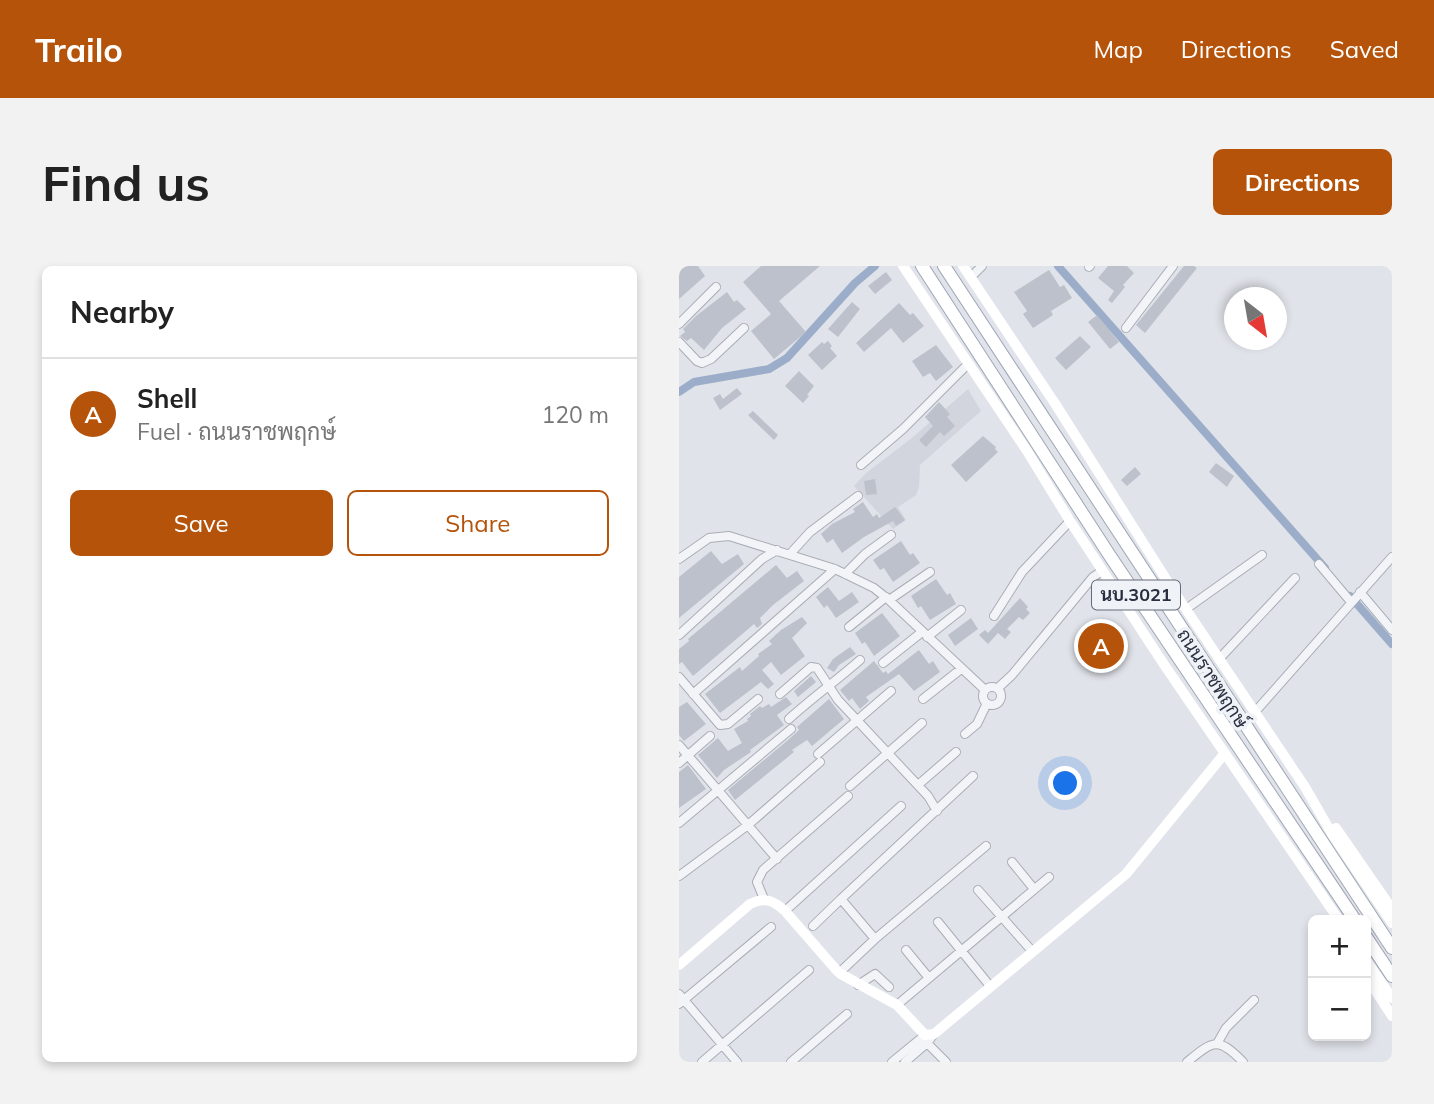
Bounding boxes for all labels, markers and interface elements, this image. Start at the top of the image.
text: Trailo [35,29,123,70]
text: Map [1093,34,1143,64]
text: Directions [1181,34,1292,64]
text: Saved [1330,34,1399,64]
button: Directions [1213,149,1392,215]
text: Find us [42,152,210,213]
north arrow [1224,287,1287,350]
text: Nearby [70,293,174,331]
text: Shell [137,382,197,415]
text: A [84,400,102,429]
text: 120 m [541,400,609,429]
text: Fuel · ถนนราชพฤกษ์ [137,417,336,446]
button: Save [70,490,333,556]
button: Share [347,490,609,556]
road number: นบ.3021 [1092,580,1180,610]
pin: A [1078,620,1124,672]
street label: ถนนราชพฤกษ์ [1172,624,1255,733]
your location [1048,766,1082,800]
map controls [1308,915,1371,1041]
button: + [1308,915,1371,978]
button: − [1308,978,1371,1041]

